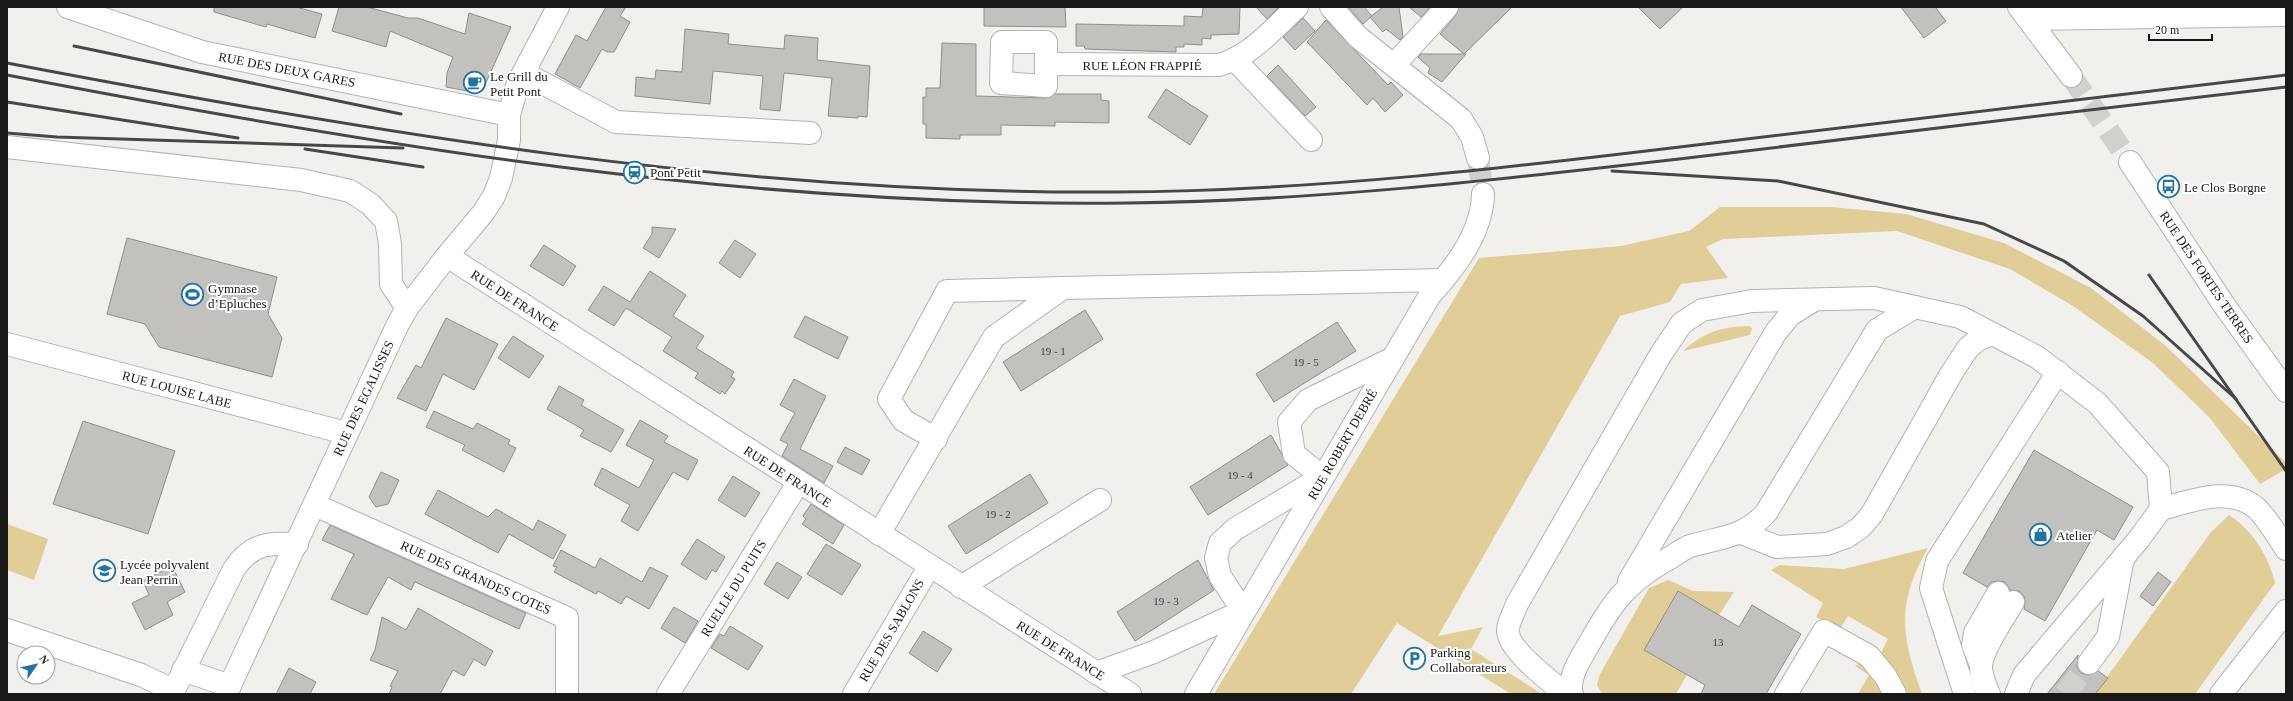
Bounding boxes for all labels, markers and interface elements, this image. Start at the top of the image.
scale bar [2149,16,2212,42]
text: 20 m [2155,23,2180,37]
street label: RUE DES DEUX GARES [217,49,357,90]
street label: RUE LÉON FRAPPIÉ [1082,58,1202,73]
place label: Le Grill du Petit Pont [490,69,548,99]
cafe icon: Le Grill du Petit Pont [462,70,488,96]
station icon: Pont Petit [622,159,648,185]
place label: Pont Petit [650,165,701,180]
bus stop icon: Le Clos Borgne [2156,174,2182,200]
place label: Le Clos Borgne [2184,180,2266,195]
street label: RUE DES FORTES TERRES [2157,208,2256,346]
street label: RUE DE FRANCE [468,267,561,334]
place label: Gymnase d’Epluches [208,281,266,311]
sports icon: Gymnase d’Epluches [179,282,205,308]
street label: RUE DES EGALISSES [330,338,397,458]
house number: 19 - 1 [1040,345,1066,357]
house number: 19 - 5 [1293,356,1319,368]
street label: RUE LOUISE LABE [121,368,233,411]
street label: RUE ROBERT DEBRÉ [1305,386,1380,502]
street label: RUE DE FRANCE [741,443,834,510]
house number: 19 - 4 [1227,469,1253,481]
house number: 19 - 2 [985,508,1011,520]
shop icon: Atelier [2027,522,2053,548]
place label: Atelier [2056,528,2093,543]
street label: RUE DES GRANDES COTES [398,537,553,617]
street label: RUELLE DU PUITS [698,537,769,639]
place label: Lycée polyvalent Jean Perrin [120,557,210,587]
school or university icon: Lycée polyvalent Jean Perrin [92,558,118,584]
street label: RUE DES SABLONS [856,576,927,684]
house number: 19 - 3 [1153,595,1179,607]
street label: RUE DE FRANCE [1014,617,1108,684]
house number: 13 [1713,636,1724,648]
north arrow [16,645,56,685]
place label: Parking Collaborateurs [1430,645,1507,675]
parking icon: Parking Collaborateurs [1401,646,1427,672]
text: N [37,653,52,666]

